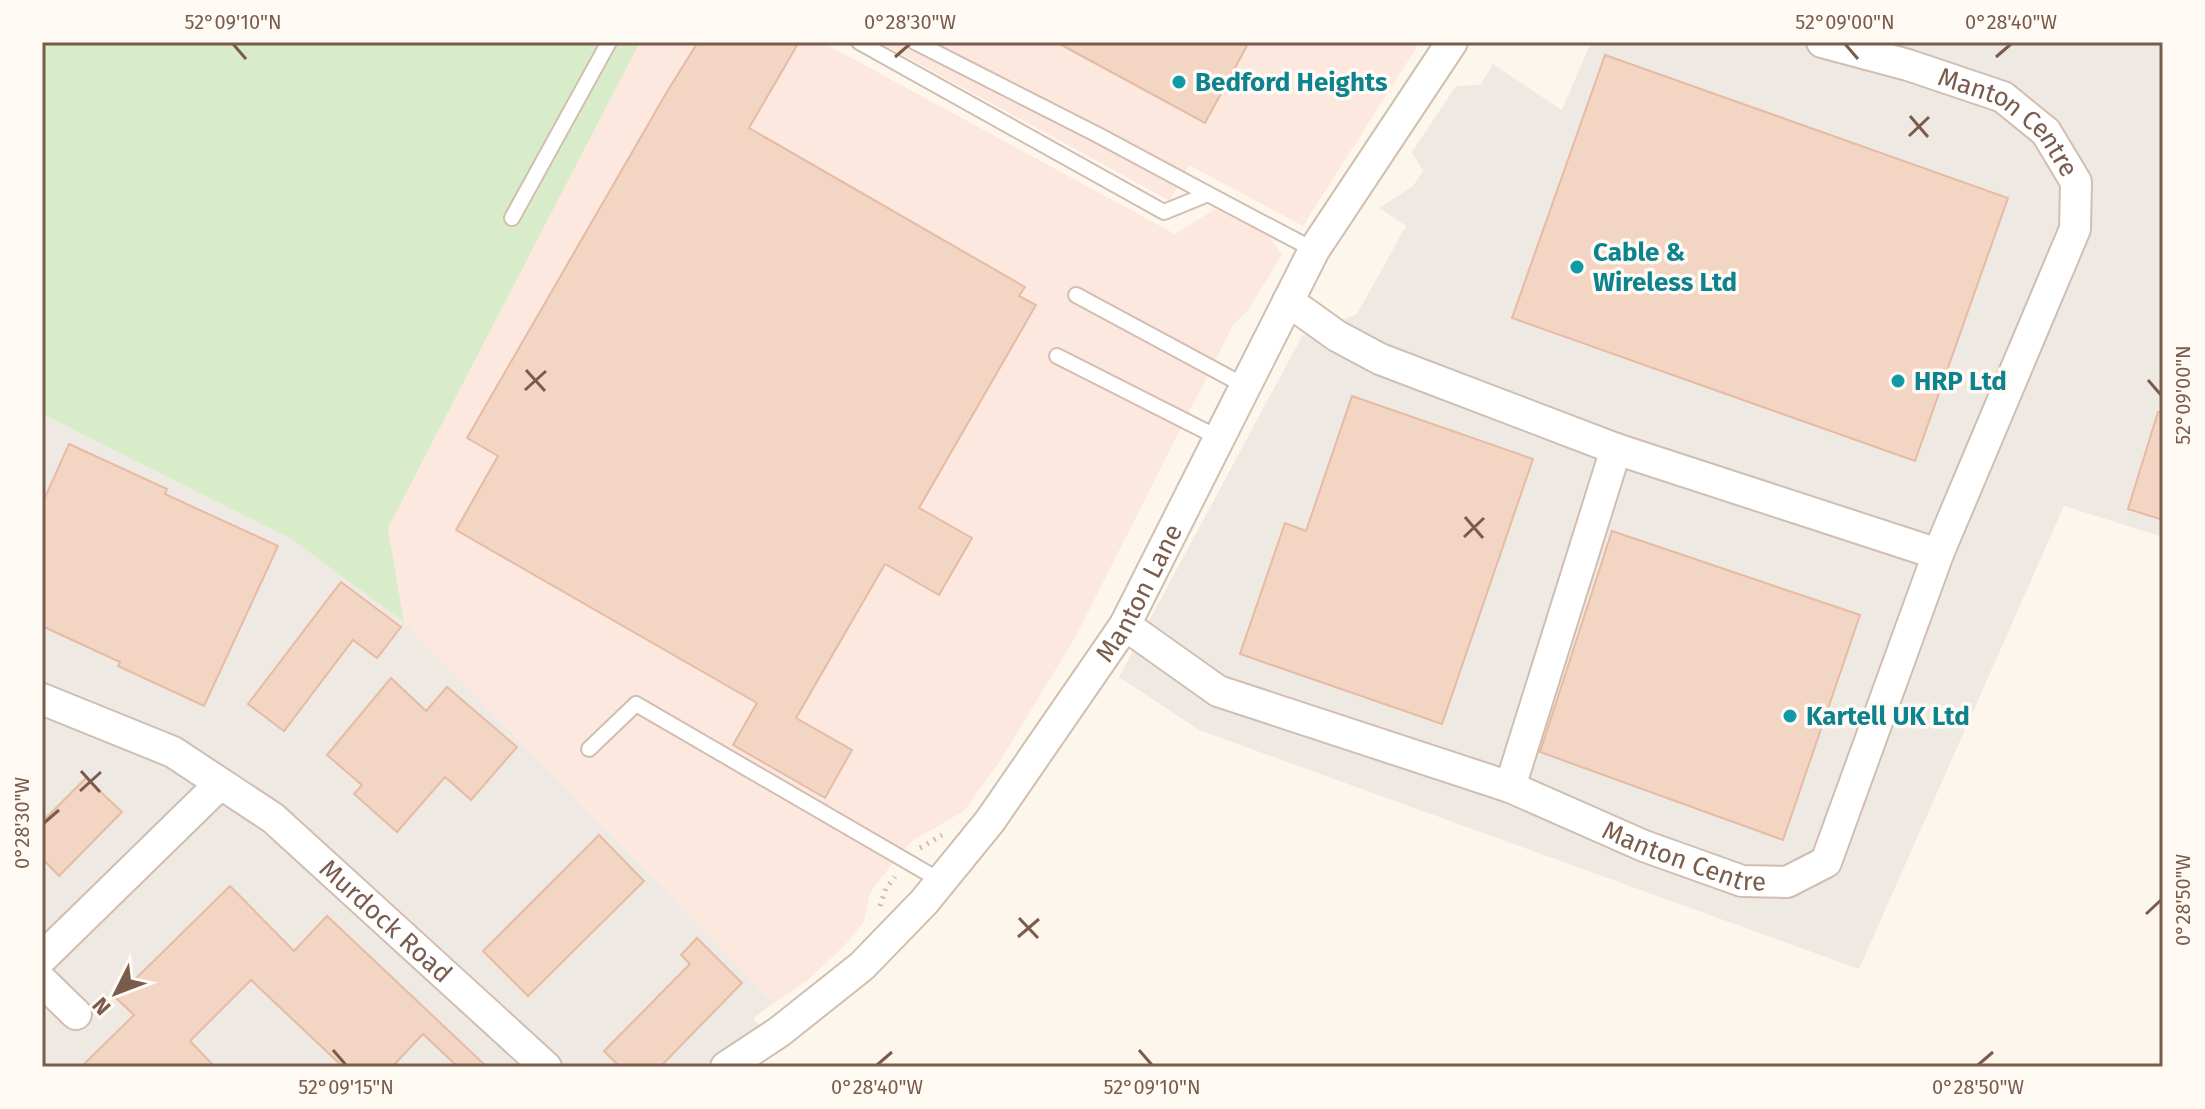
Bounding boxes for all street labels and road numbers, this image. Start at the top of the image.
street label: Manton Centre [1934,61,2084,183]
street label: Manton Lane [1089,519,1189,668]
street label: Manton Centre [1597,815,1767,898]
street label: Murdock Road [313,853,458,989]

